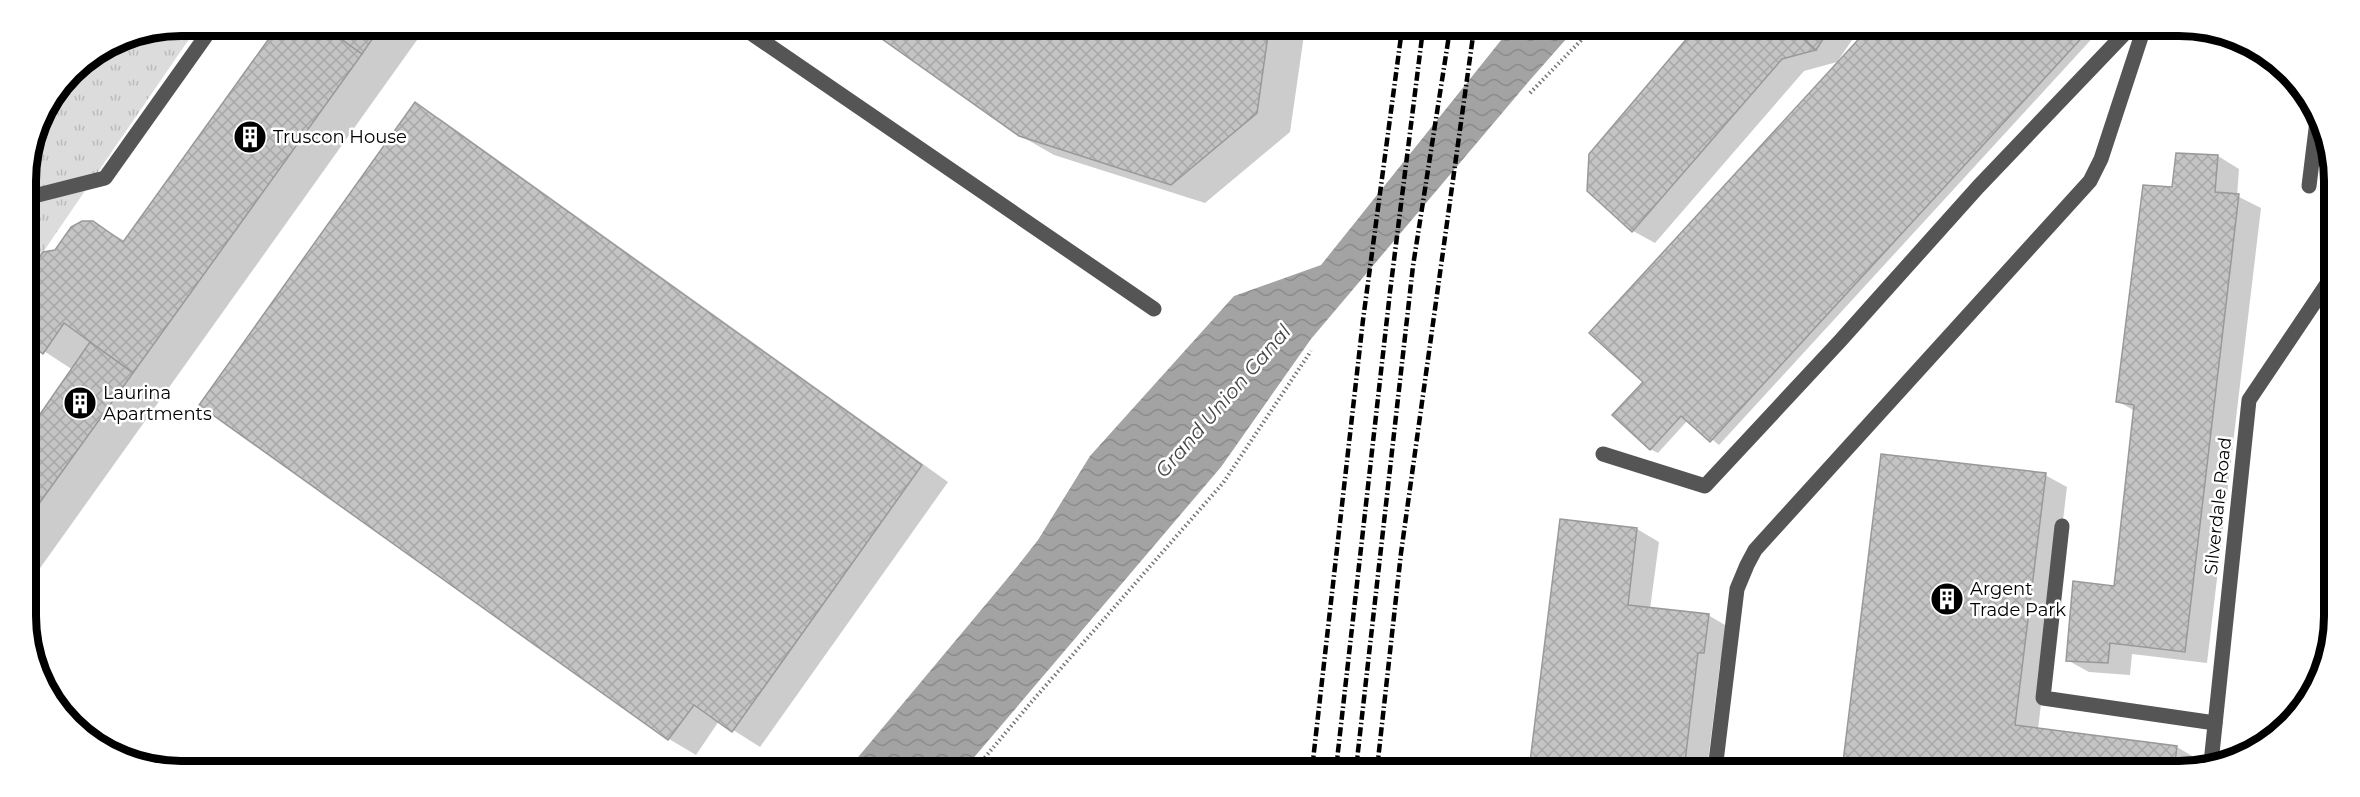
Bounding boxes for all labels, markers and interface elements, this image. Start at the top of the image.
building icon: Truscon House [232,119,268,155]
place label: Truscon House [273,126,407,148]
water label: Grand Union Canal [1150,319,1296,482]
place label: Laurina Apartments [103,382,212,425]
building icon: Laurina Apartments [62,385,98,421]
street label: Silverdale Road [2200,436,2236,576]
place label: Argent Trade Park [1970,578,2066,621]
building icon: Argent Trade Park [1929,581,1965,617]

